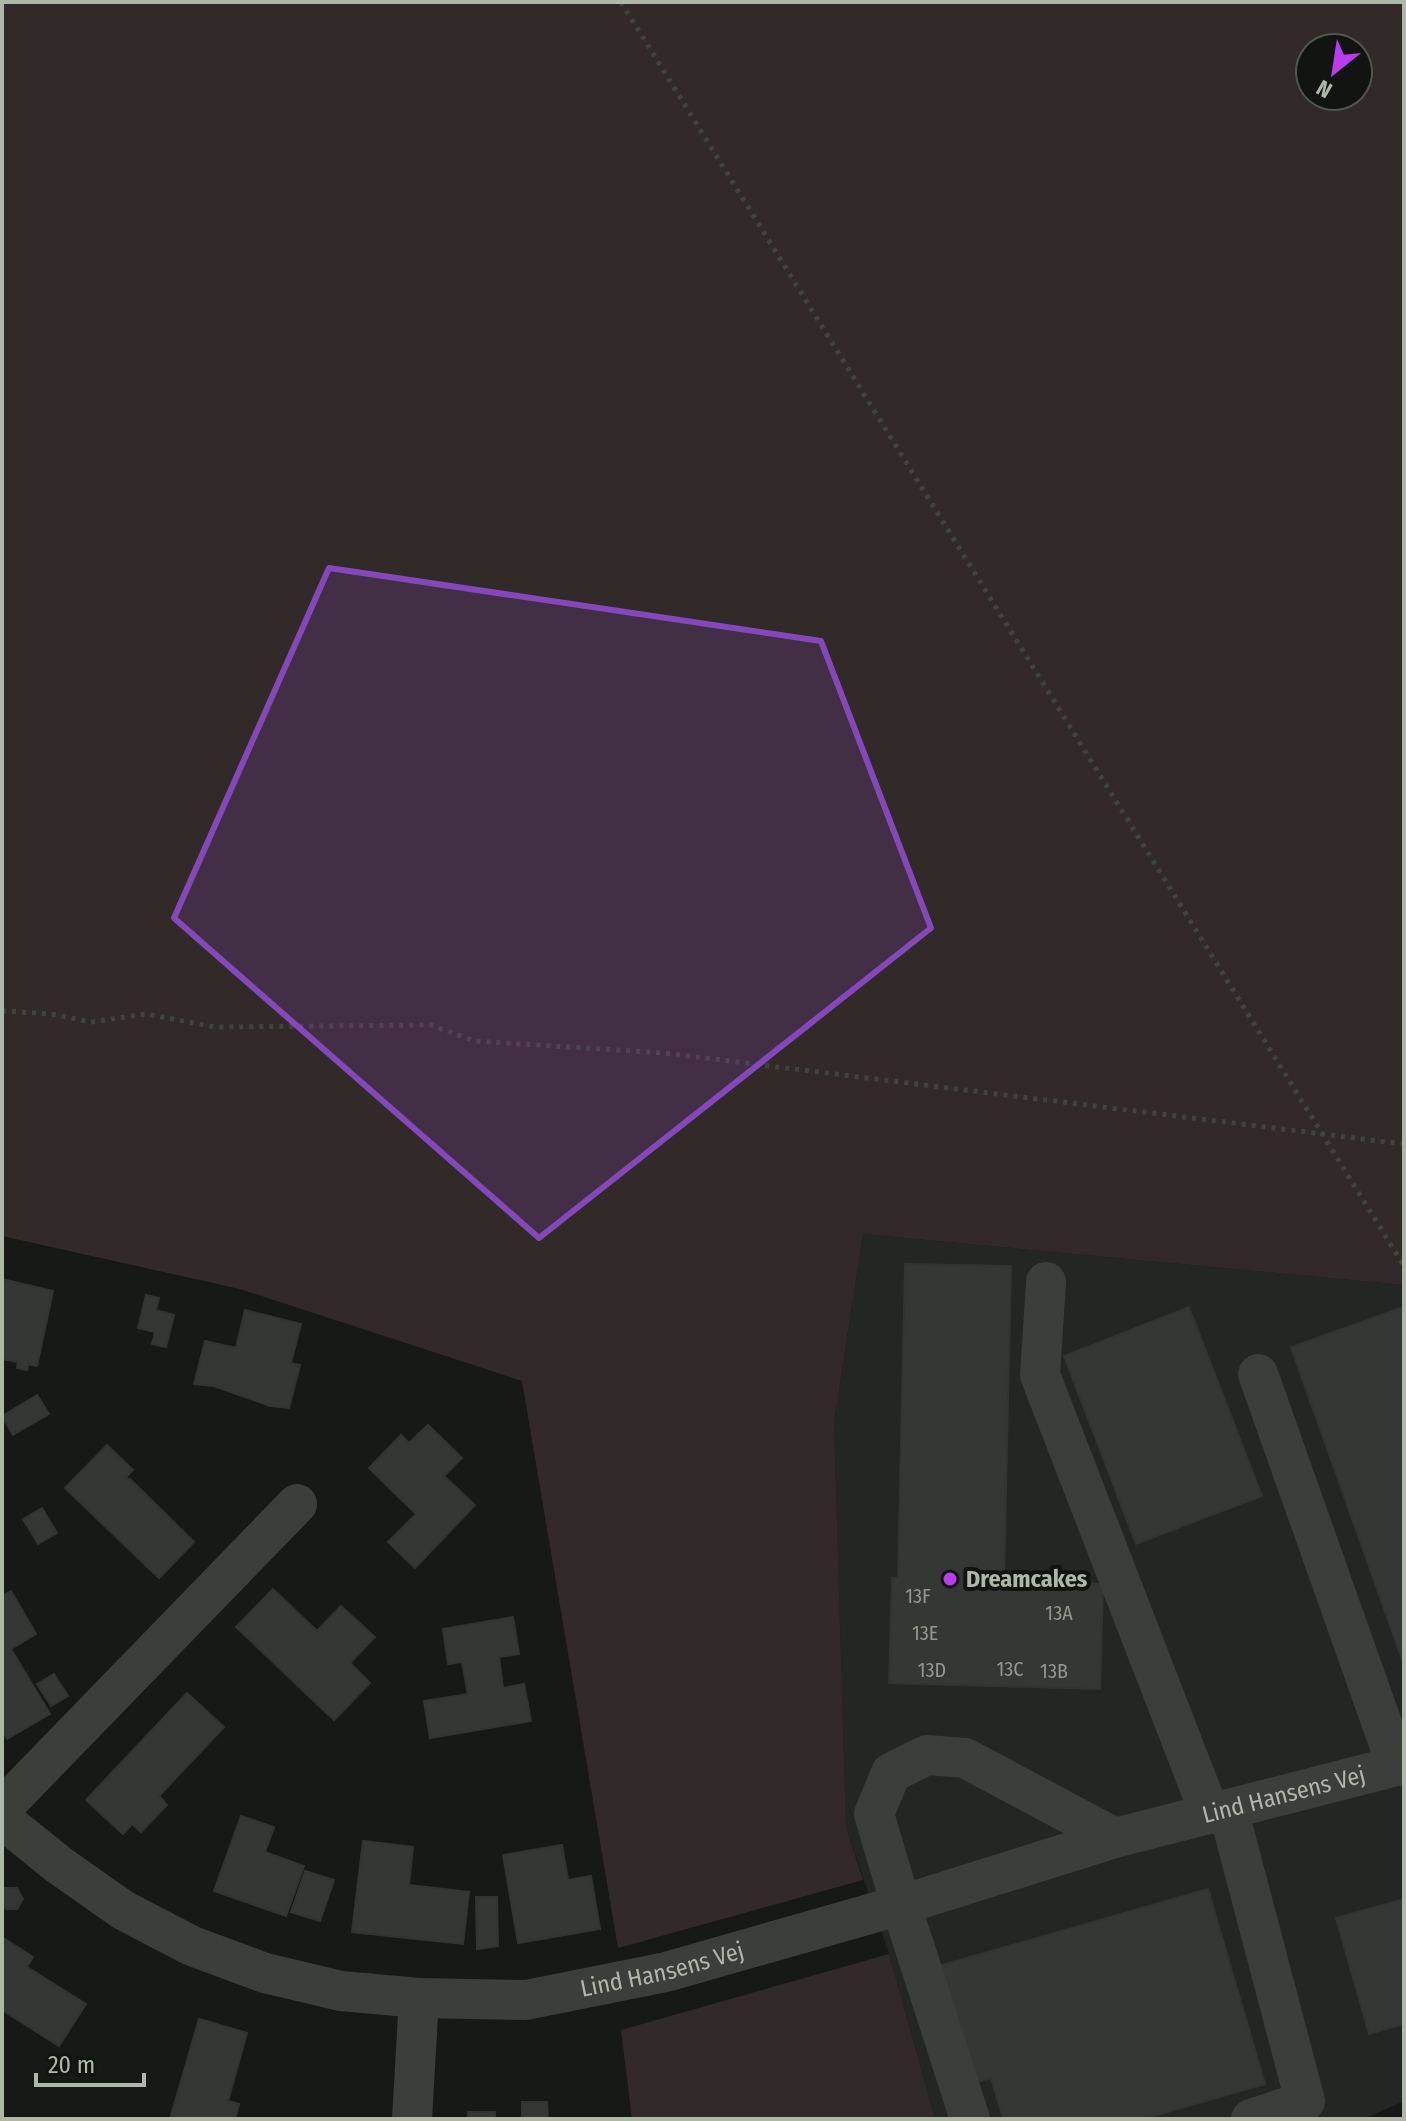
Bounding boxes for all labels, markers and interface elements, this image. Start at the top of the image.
north arrow [1294,32,1374,112]
text: N [1312,74,1337,104]
place label: Dreamcakes [966,1565,1088,1593]
marker: Dreamcakes [941,1570,959,1588]
house number: 13F [905,1584,931,1608]
house number: 13A [1045,1601,1073,1625]
house number: 13E [912,1621,938,1645]
house number: 13C [997,1657,1023,1681]
house number: 13D [918,1658,946,1682]
house number: 13B [1040,1659,1068,1683]
street label: Lind Hansens Vej [1199,1761,1368,1829]
street label: Lind Hansens Vej [578,1937,747,2003]
scale bar [36,2037,144,2087]
text: 20 m [48,2051,95,2079]

